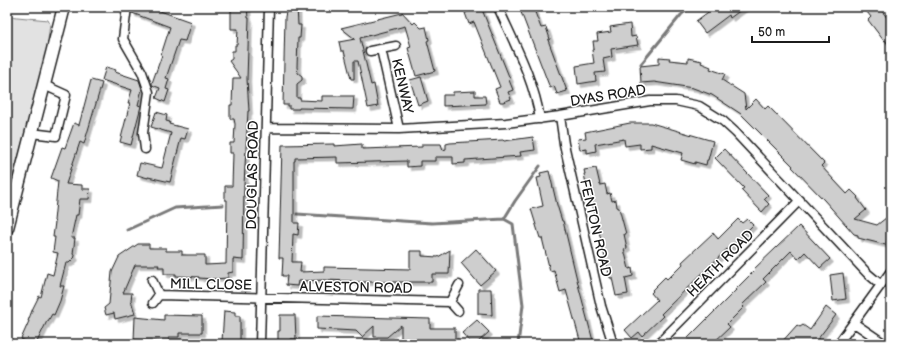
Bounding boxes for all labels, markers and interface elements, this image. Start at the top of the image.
scale bar [752,18,829,44]
text: 50 m [758,25,785,40]
street label: KENWAY [388,57,417,116]
street label: DYAS ROAD [569,81,647,110]
street label: DOUGLAS ROAD [243,120,262,230]
street label: FENTON ROAD [576,178,615,279]
street label: HEATH ROAD [683,226,757,300]
street label: MILL CLOSE [170,275,252,294]
street label: ALVESTON ROAD [299,278,413,297]

